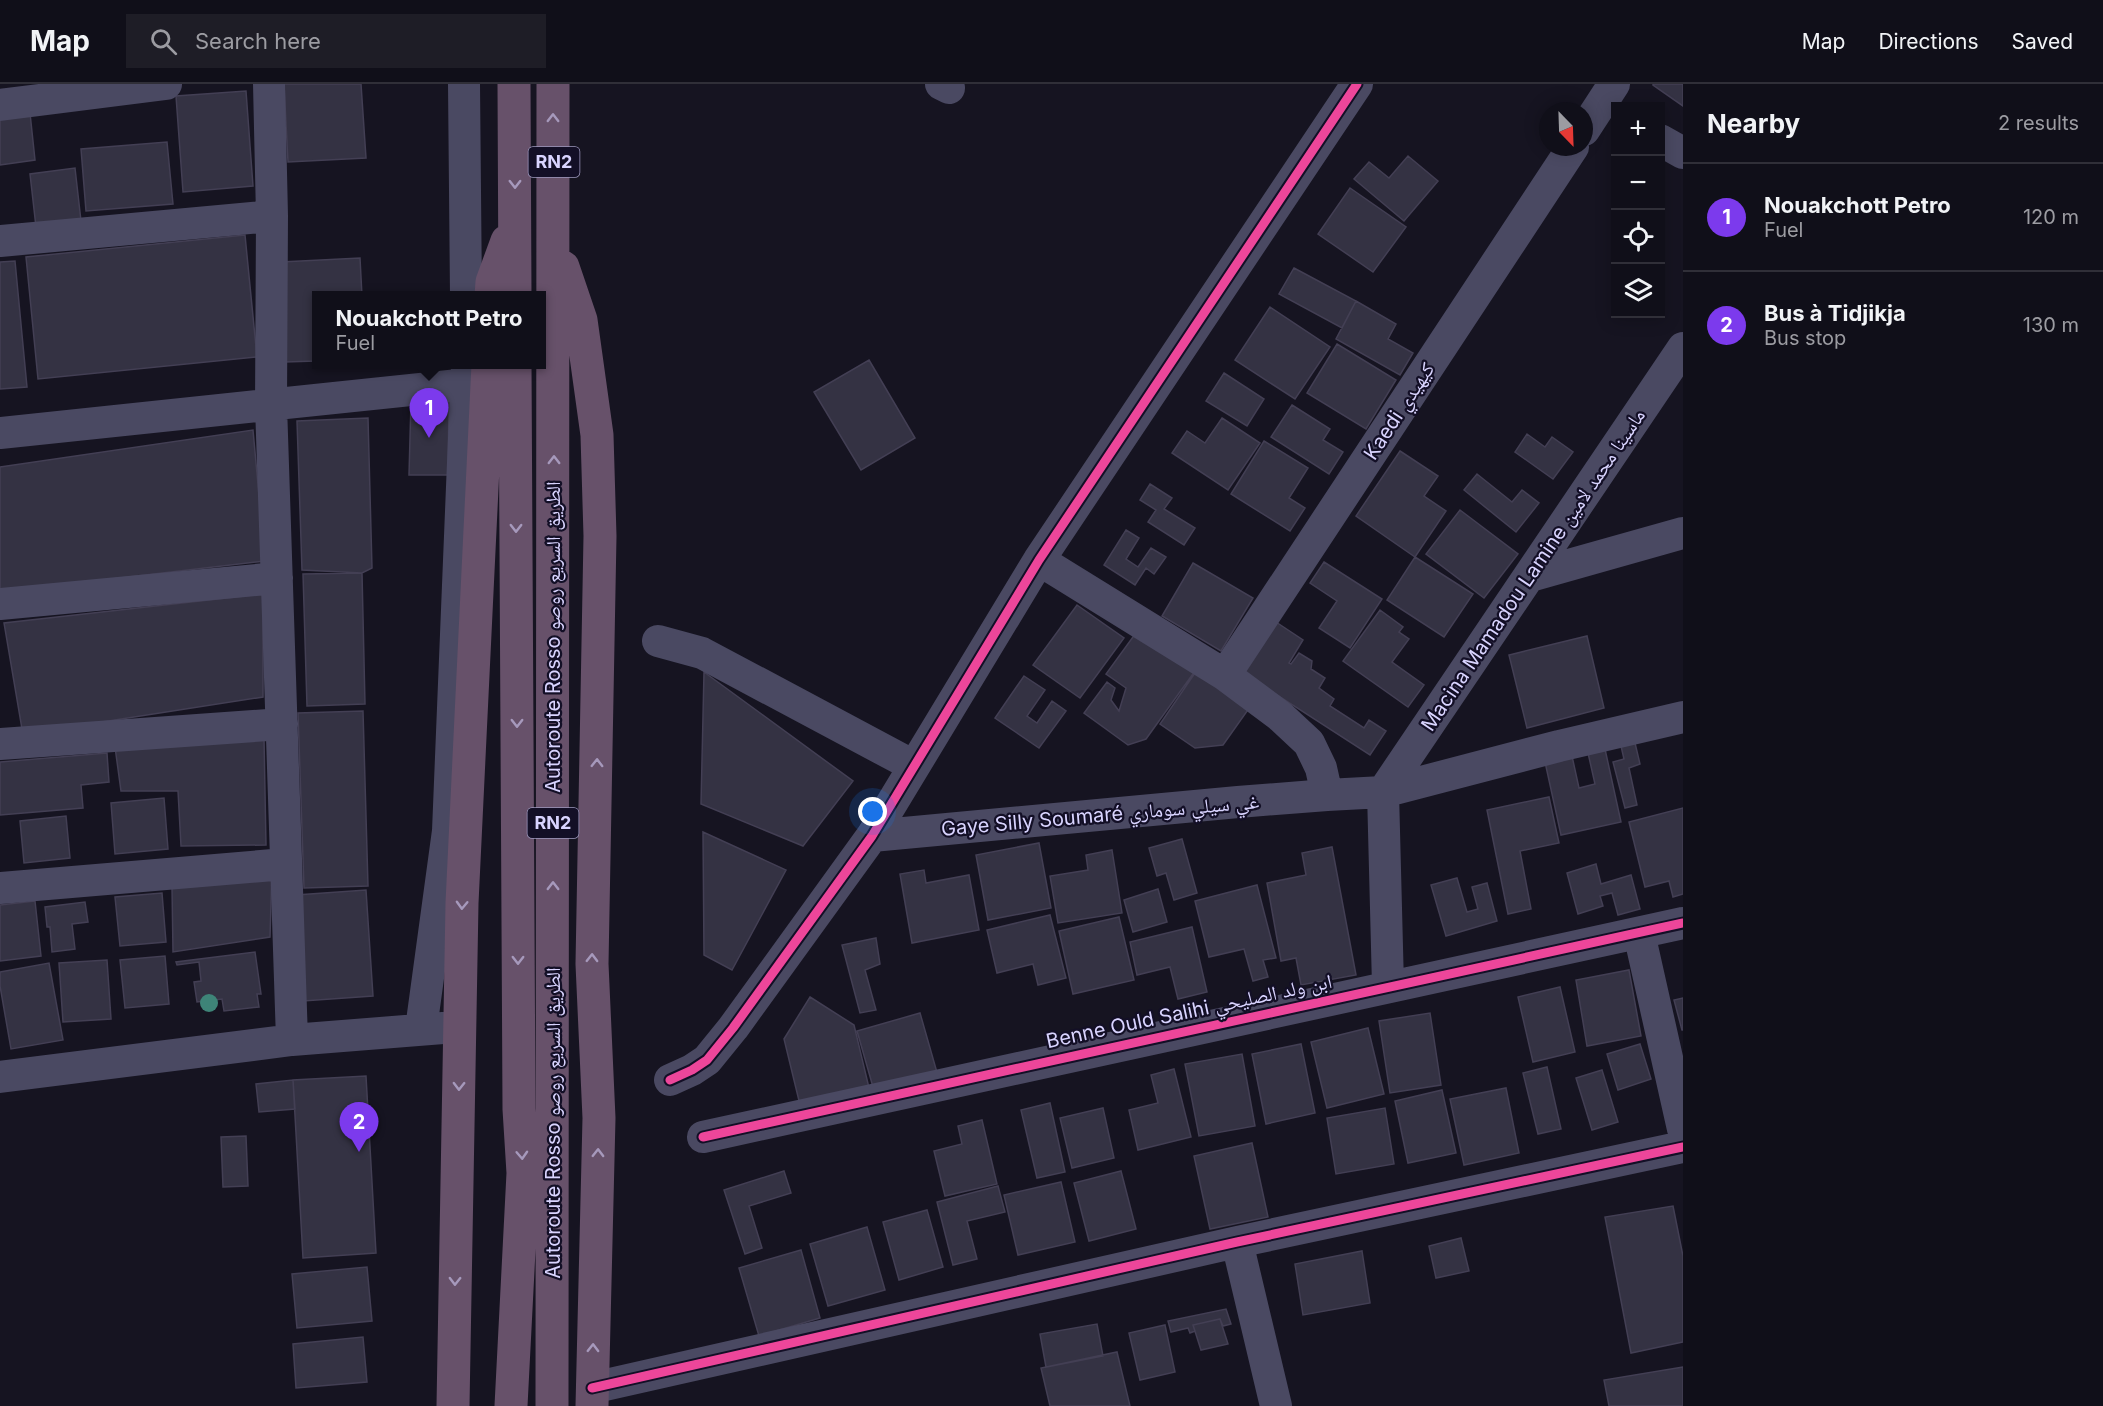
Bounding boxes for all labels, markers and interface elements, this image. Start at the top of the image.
search box [126,14,546,68]
text: Map [30,24,90,58]
icon: search [147,25,180,58]
text: Search here [195,28,321,54]
text: Map [1802,29,1845,54]
text: Directions [1878,29,1979,54]
text: Saved [2012,29,2073,54]
north arrow [1539,102,1593,156]
map controls [1611,102,1665,318]
button: + [1611,102,1665,156]
text: Nearby [1707,108,1800,139]
text: 2 results [1998,111,2079,135]
one-way arrow [547,113,559,122]
road number: RN2 [528,147,580,177]
button: − [1611,156,1665,210]
one-way arrow [508,180,521,189]
text: Nouakchott Petro [1764,192,1951,218]
text: 1 [1722,205,1731,229]
text: 120 m [2023,205,2079,229]
button: locate [1611,210,1665,264]
text: Fuel [1764,218,1803,242]
button: layers [1611,264,1665,318]
popup [312,291,546,369]
text: Bus à Tidjikja [1764,300,1906,326]
text: Nouakchott Petro [336,305,522,331]
text: 2 [1720,313,1733,337]
text: 130 m [2023,313,2079,337]
text: Bus stop [1764,326,1846,350]
text: Fuel [336,331,375,355]
street label: Kaedi كيهيدي [1359,358,1443,466]
pin: 1 [410,388,448,438]
street label: Macina Mamadou Lamine ماسينا محمد لامين [1416,404,1650,736]
one-way arrow [548,455,560,464]
street label: Autoroute Rosso الطريق السريع روصو [541,481,566,793]
one-way arrow [510,523,522,532]
one-way arrow [511,718,523,727]
one-way arrow [591,758,603,767]
street label: Gaye Silly Soumaré غي سيلي سوماري [940,789,1260,845]
your location [858,797,887,826]
road number: RN2 [528,808,578,838]
one-way arrow [547,881,559,890]
one-way arrow [455,901,468,910]
one-way arrow [586,953,598,962]
one-way arrow [512,955,525,964]
street label: Autoroute Rosso الطريق السريع روصو [541,967,566,1279]
street label: Benne Ould Salihi ابن ولد الصليحي [1044,969,1335,1057]
one-way arrow [453,1082,465,1091]
pin: 2 [340,1102,378,1152]
one-way arrow [592,1148,604,1157]
one-way arrow [515,1150,528,1159]
one-way arrow [449,1277,462,1286]
one-way arrow [586,1343,599,1352]

